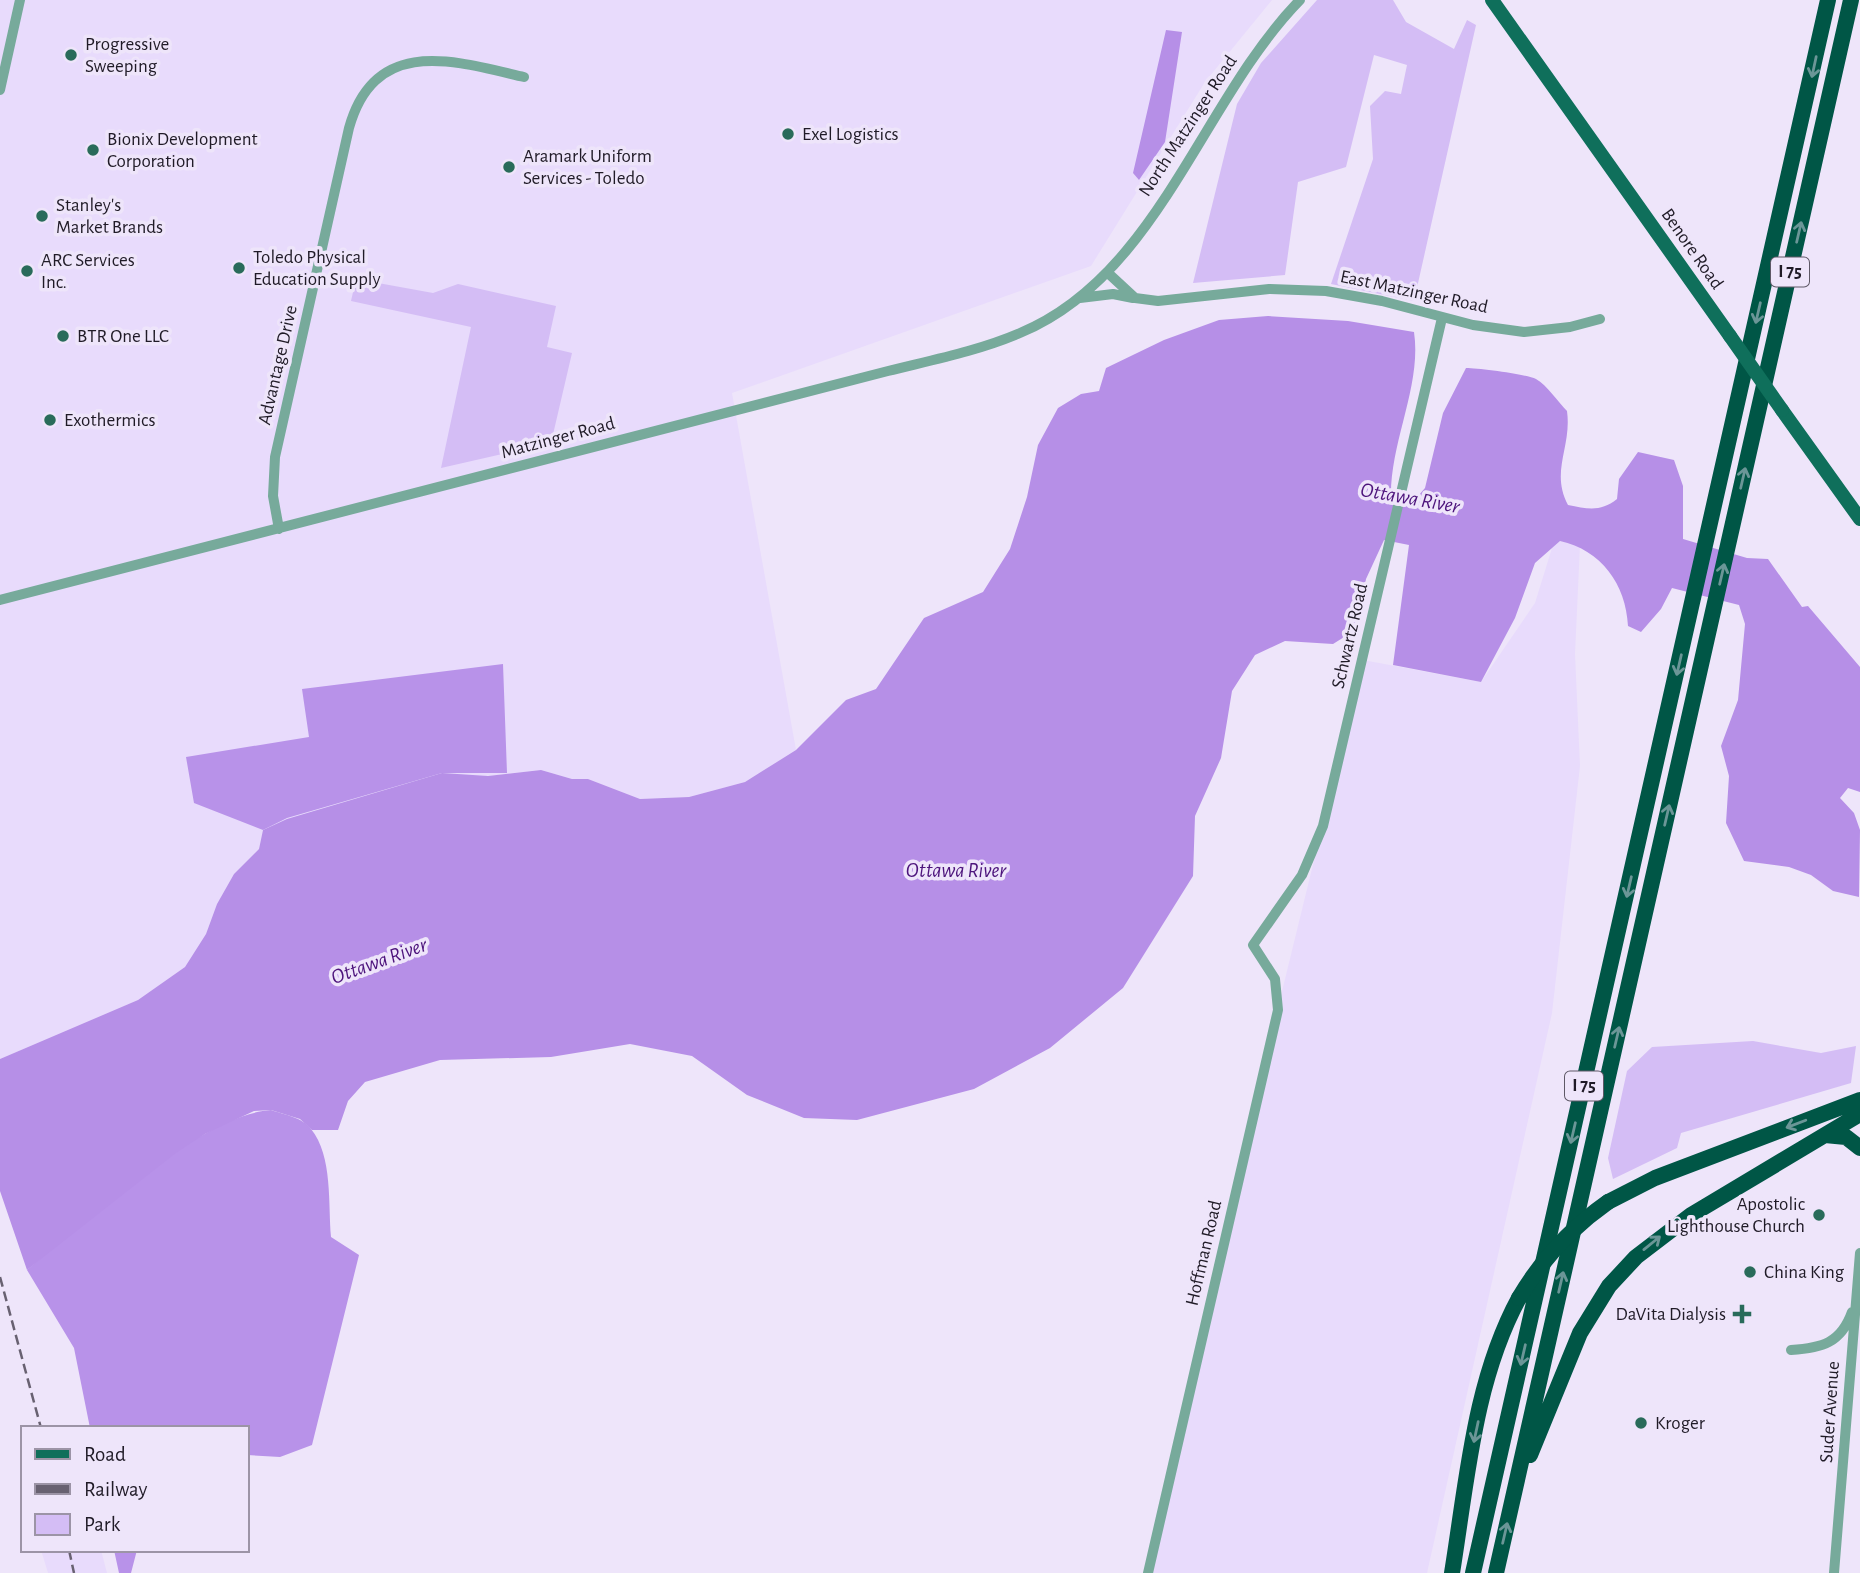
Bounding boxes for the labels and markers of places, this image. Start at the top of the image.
place label: Progressive Sweeping [85,35,169,76]
marker: Progressive Sweeping [63,47,79,63]
place label: Exel Logistics [802,125,899,144]
marker: Exel Logistics [780,126,796,142]
place label: Bionix Development Corporation [107,130,258,171]
marker: Bionix Development Corporation [85,142,101,158]
place label: Aramark Uniform Services - Toledo [523,147,652,188]
marker: Aramark Uniform Services - Toledo [501,159,517,175]
place label: Stanley's Market Brands [56,196,163,237]
marker: Stanley's Market Brands [34,208,50,224]
place label: Toledo Physical Education Supply [253,248,381,289]
place label: ARC Services Inc. [41,251,135,292]
marker: Toledo Physical Education Supply [231,260,247,276]
marker: ARC Services Inc. [19,263,35,279]
place label: BTR One LLC [77,327,169,346]
marker: BTR One LLC [55,328,71,344]
place label: Exothermics [64,411,155,430]
marker: Exothermics [42,412,58,428]
place label: Apostolic Lighthouse Church [1667,1195,1805,1236]
marker: Apostolic Lighthouse Church [1811,1207,1827,1223]
place label: China King [1764,1263,1845,1282]
marker: China King [1742,1264,1758,1280]
marker: DaVita Dialysis [1732,1304,1752,1324]
place label: DaVita Dialysis [1615,1305,1726,1324]
place label: Kroger [1655,1414,1705,1433]
marker: Kroger [1633,1415,1649,1431]

